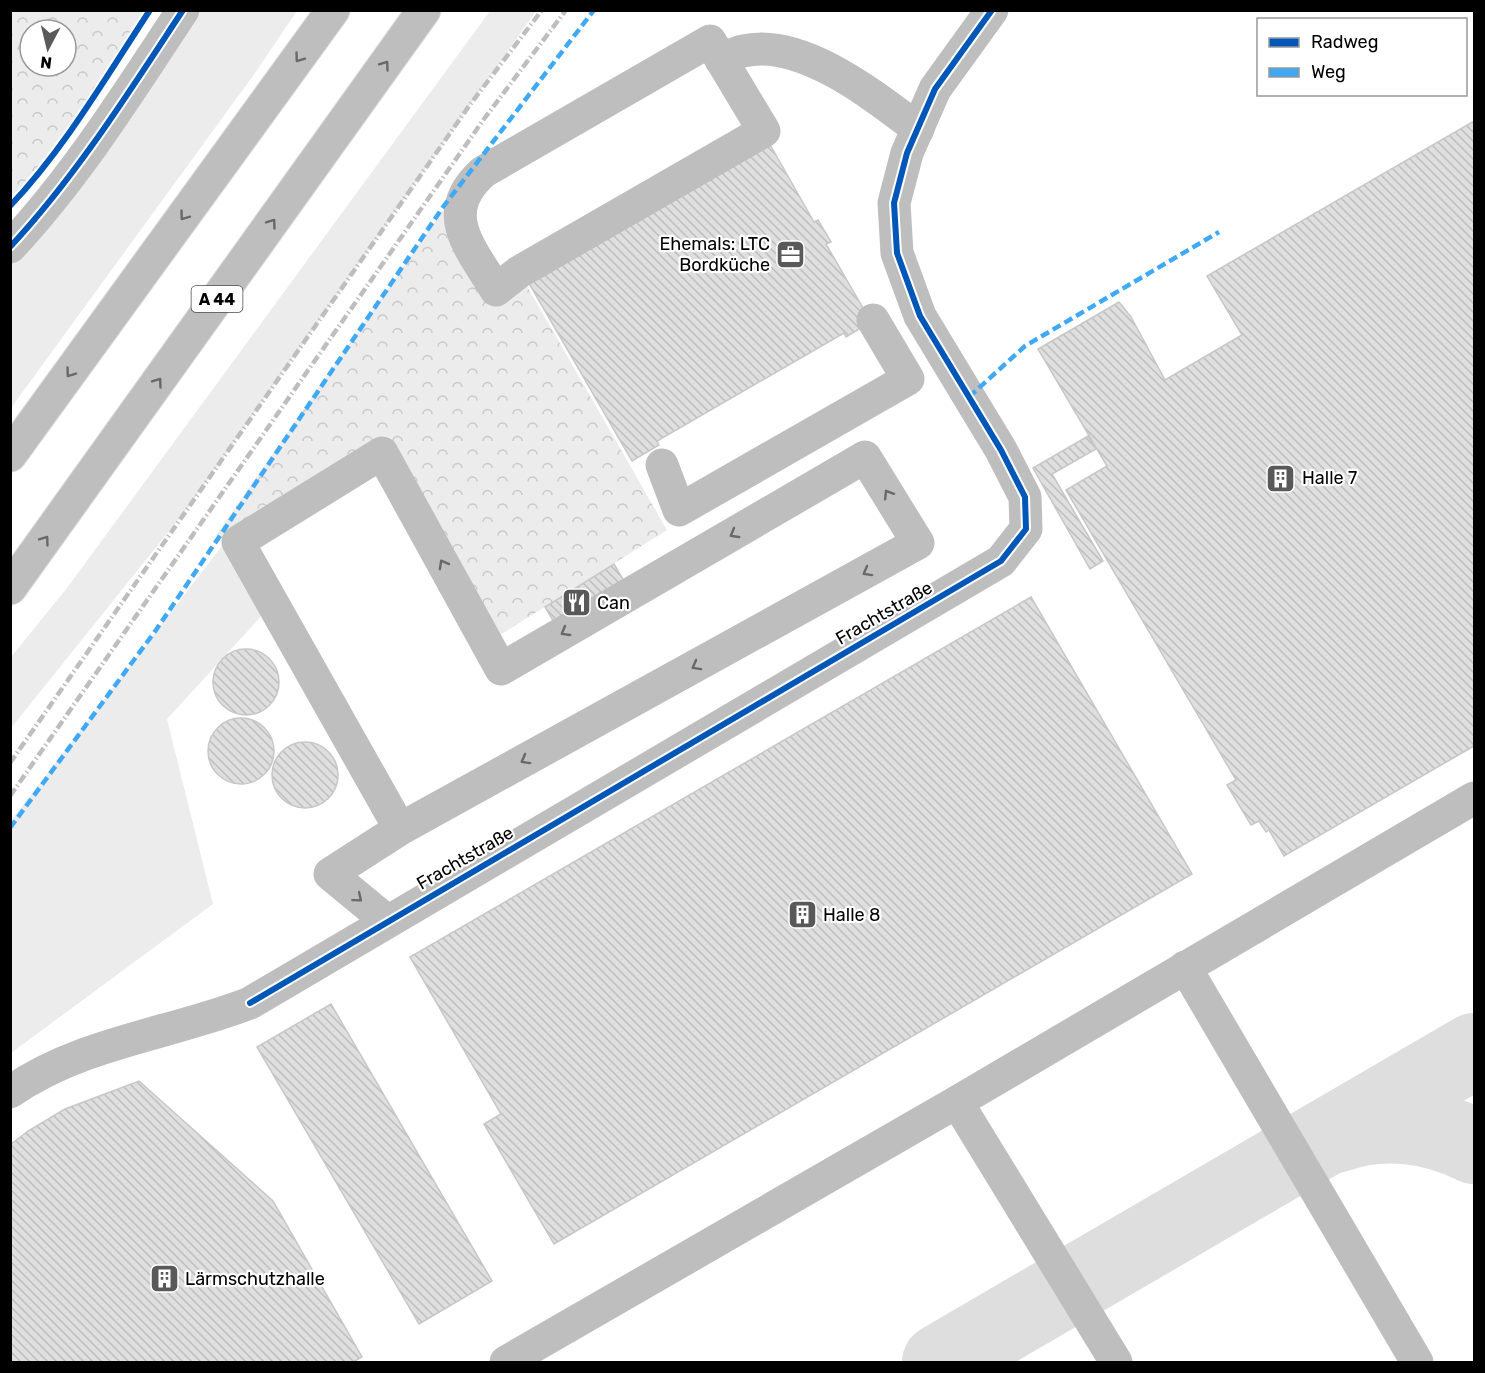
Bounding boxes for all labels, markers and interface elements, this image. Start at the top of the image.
north arrow [18,18,78,78]
legend [1257,18,1467,96]
text: Radweg [1311,31,1378,53]
one-way arrow [295,51,306,62]
text: N [39,52,53,73]
one-way arrow [378,61,389,72]
text: Weg [1311,61,1346,83]
one-way arrow [181,209,192,220]
one-way arrow [265,219,276,230]
place label: Ehemals: LTC Bordküche [659,233,770,276]
office icon: Ehemals: LTC Bordküche [775,238,807,270]
road number: A 44 [192,286,242,312]
one-way arrow [66,367,77,378]
one-way arrow [151,377,162,388]
building icon: Halle 7 [1265,462,1297,494]
place label: Halle 7 [1302,467,1357,489]
one-way arrow [883,490,895,500]
one-way arrow [730,526,740,538]
one-way arrow [37,536,48,547]
one-way arrow [438,560,450,570]
one-way arrow [863,565,873,576]
street label: Frachtstraße [832,576,936,650]
restaurant icon: Can [560,587,592,619]
place label: Can [597,592,630,614]
one-way arrow [561,624,571,636]
one-way arrow [692,659,702,670]
one-way arrow [521,753,532,764]
street label: Frachtstraße [413,821,517,895]
one-way arrow [351,890,362,901]
building icon: Halle 8 [786,899,818,931]
place label: Halle 8 [823,904,880,926]
building icon: Lärmschutzhalle [148,1263,180,1295]
place label: Lärmschutzhalle [185,1268,325,1290]

